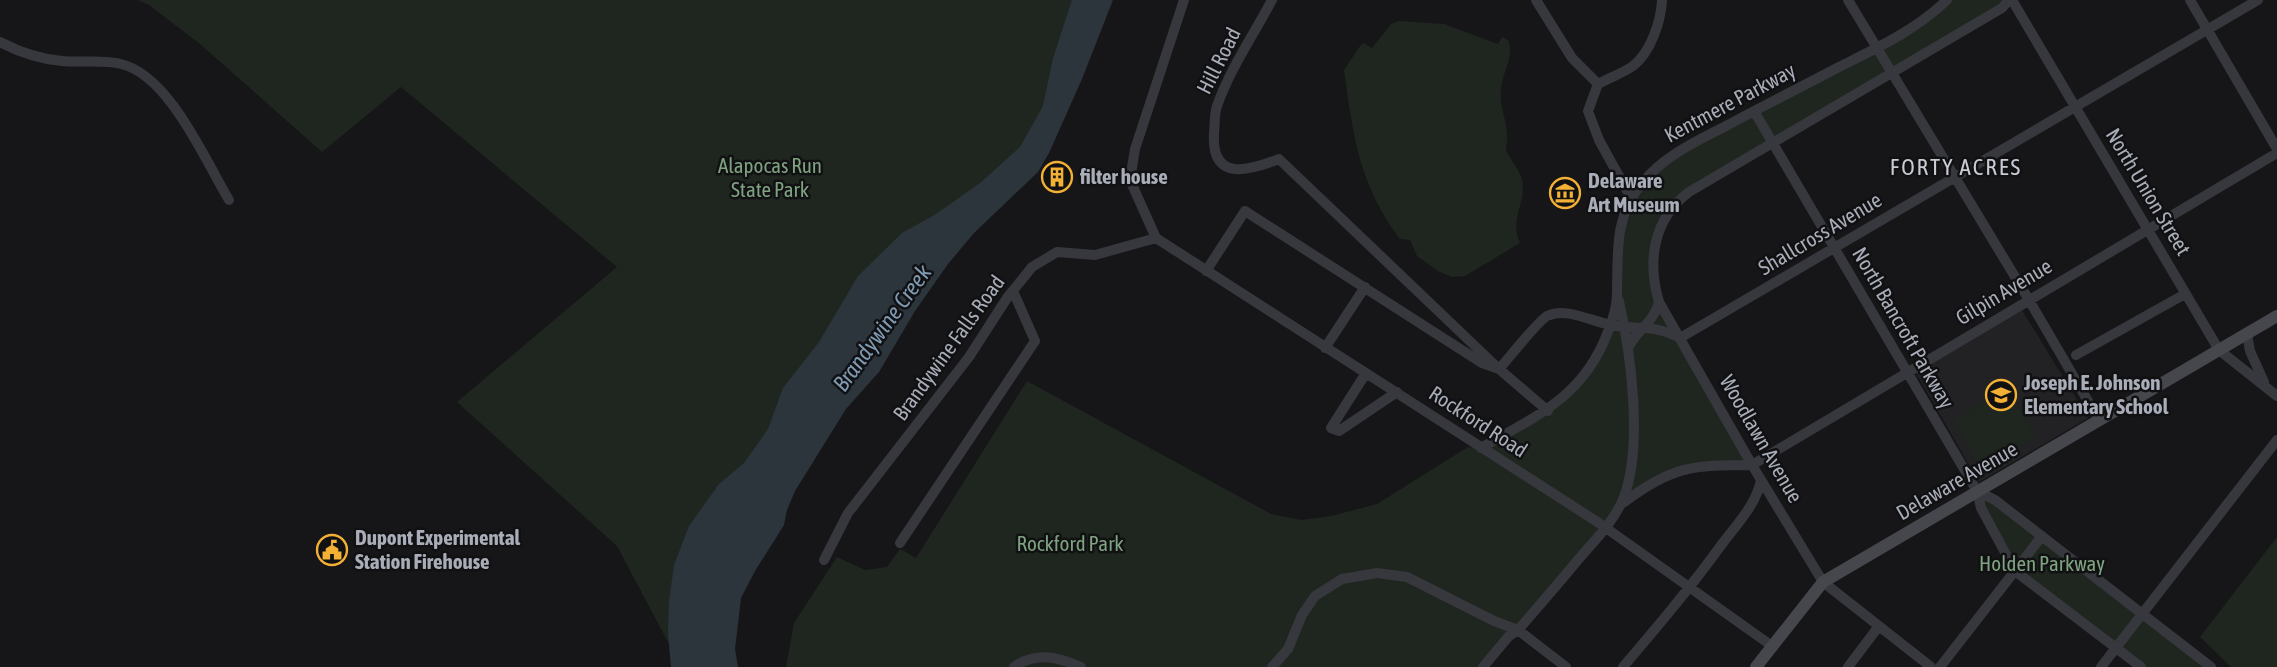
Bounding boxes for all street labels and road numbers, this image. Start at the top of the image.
street label: Hill Road [1191,23,1245,98]
street label: Kentmere Parkway [1660,57,1799,147]
street label: North Union Street [2102,124,2196,259]
street label: Shallcross Avenue [1754,187,1885,279]
street label: North Bancroft Parkway [1848,243,1960,412]
street label: Gilpin Avenue [1951,253,2056,329]
street label: Brandywine Falls Road [887,270,1009,425]
street label: Woodlawn Avenue [1716,370,1808,507]
street label: Rockford Road [1425,381,1532,462]
street label: Delaware Avenue [1892,436,2021,524]

